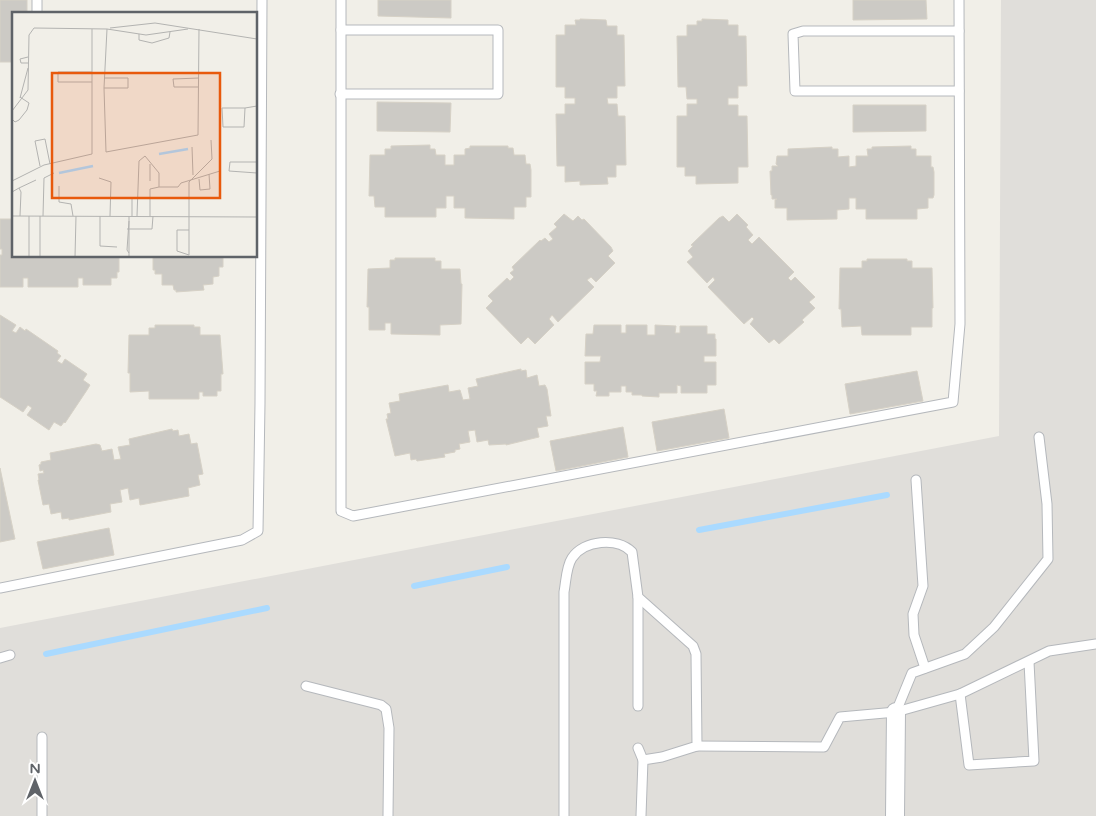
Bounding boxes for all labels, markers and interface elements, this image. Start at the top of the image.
inset map [12,12,258,258]
north arrow [10,756,60,806]
text: N [29,760,41,777]

